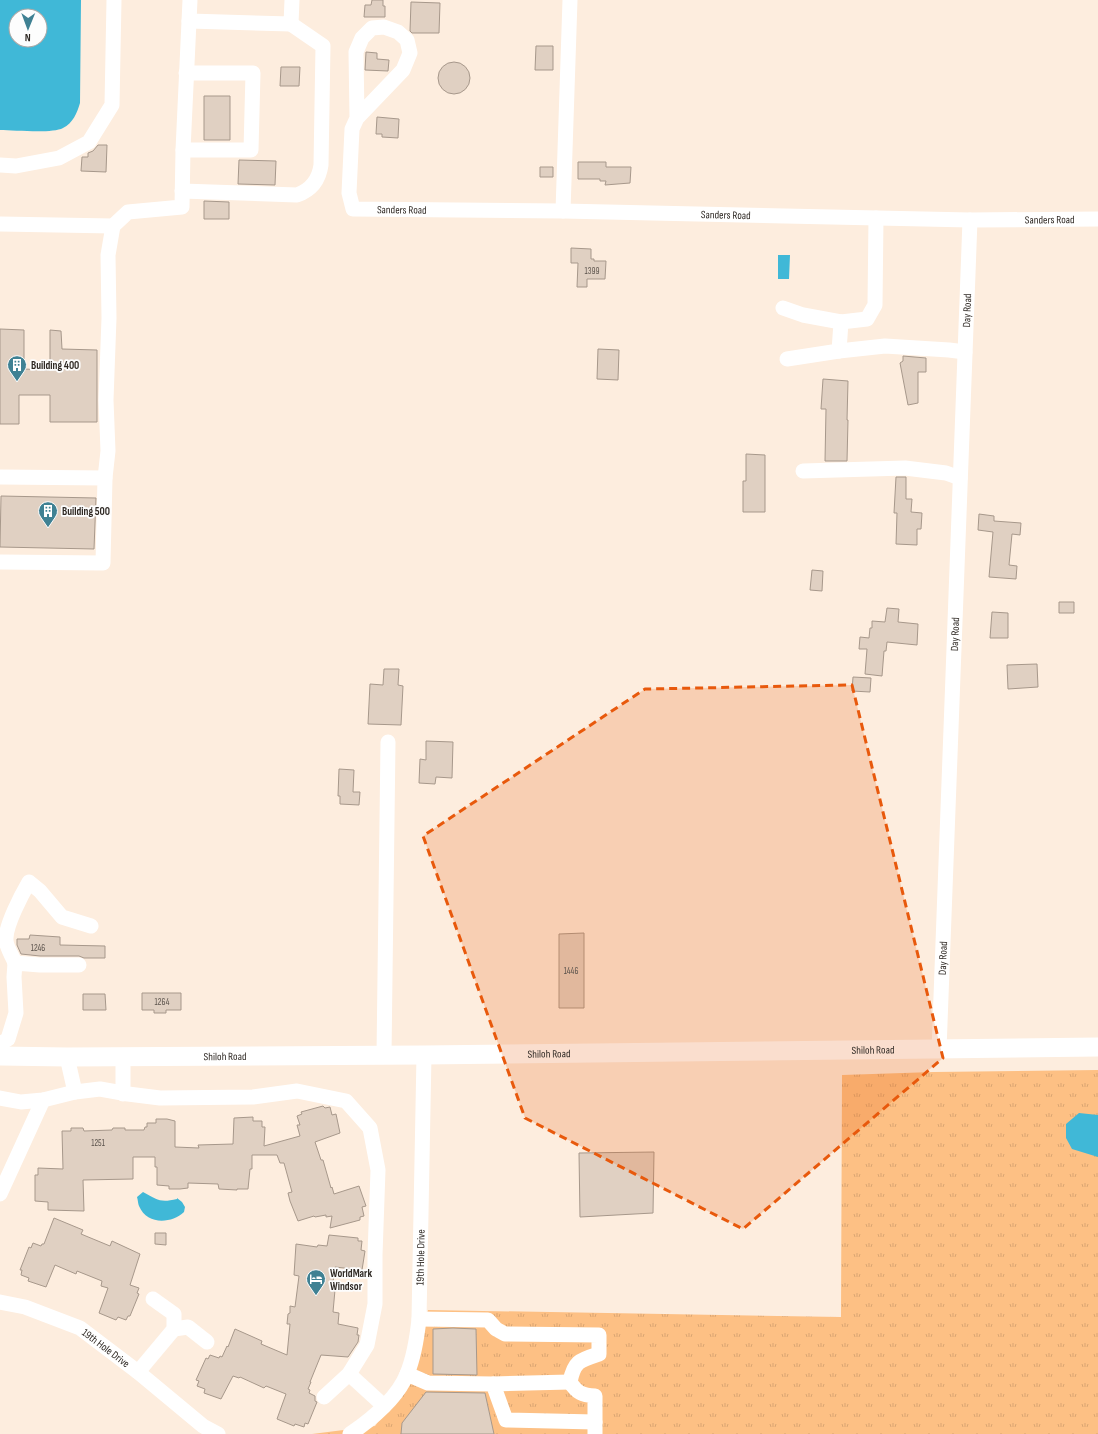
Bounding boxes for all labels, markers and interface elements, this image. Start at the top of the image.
north arrow [8,8,48,48]
text: N [25,31,31,44]
street label: Sanders Road [377,203,427,216]
street label: Sanders Road [701,208,751,222]
street label: Sanders Road [1025,213,1075,226]
house number: 1399 [585,266,599,277]
street label: Day Road [959,293,974,328]
building icon: Building 400 [6,354,28,382]
place label: Building 400 [31,359,79,372]
building icon: Building 500 [37,500,59,528]
place label: Building 500 [62,505,110,518]
street label: Day Road [947,617,962,651]
street label: Day Road [935,940,950,975]
house number: 1246 [31,943,45,954]
house number: 1446 [564,966,578,977]
house number: 1264 [155,997,170,1008]
street label: Shiloh Road [851,1043,895,1056]
street label: Shiloh Road [527,1047,571,1060]
street label: Shiloh Road [203,1049,247,1063]
house number: 1251 [91,1138,106,1149]
street label: 19th Hole Drive [413,1229,427,1286]
place label: WorldMark Windsor [330,1267,373,1293]
hotel icon: WorldMark Windsor [305,1268,327,1296]
street label: 19th Hole Drive [80,1326,132,1370]

